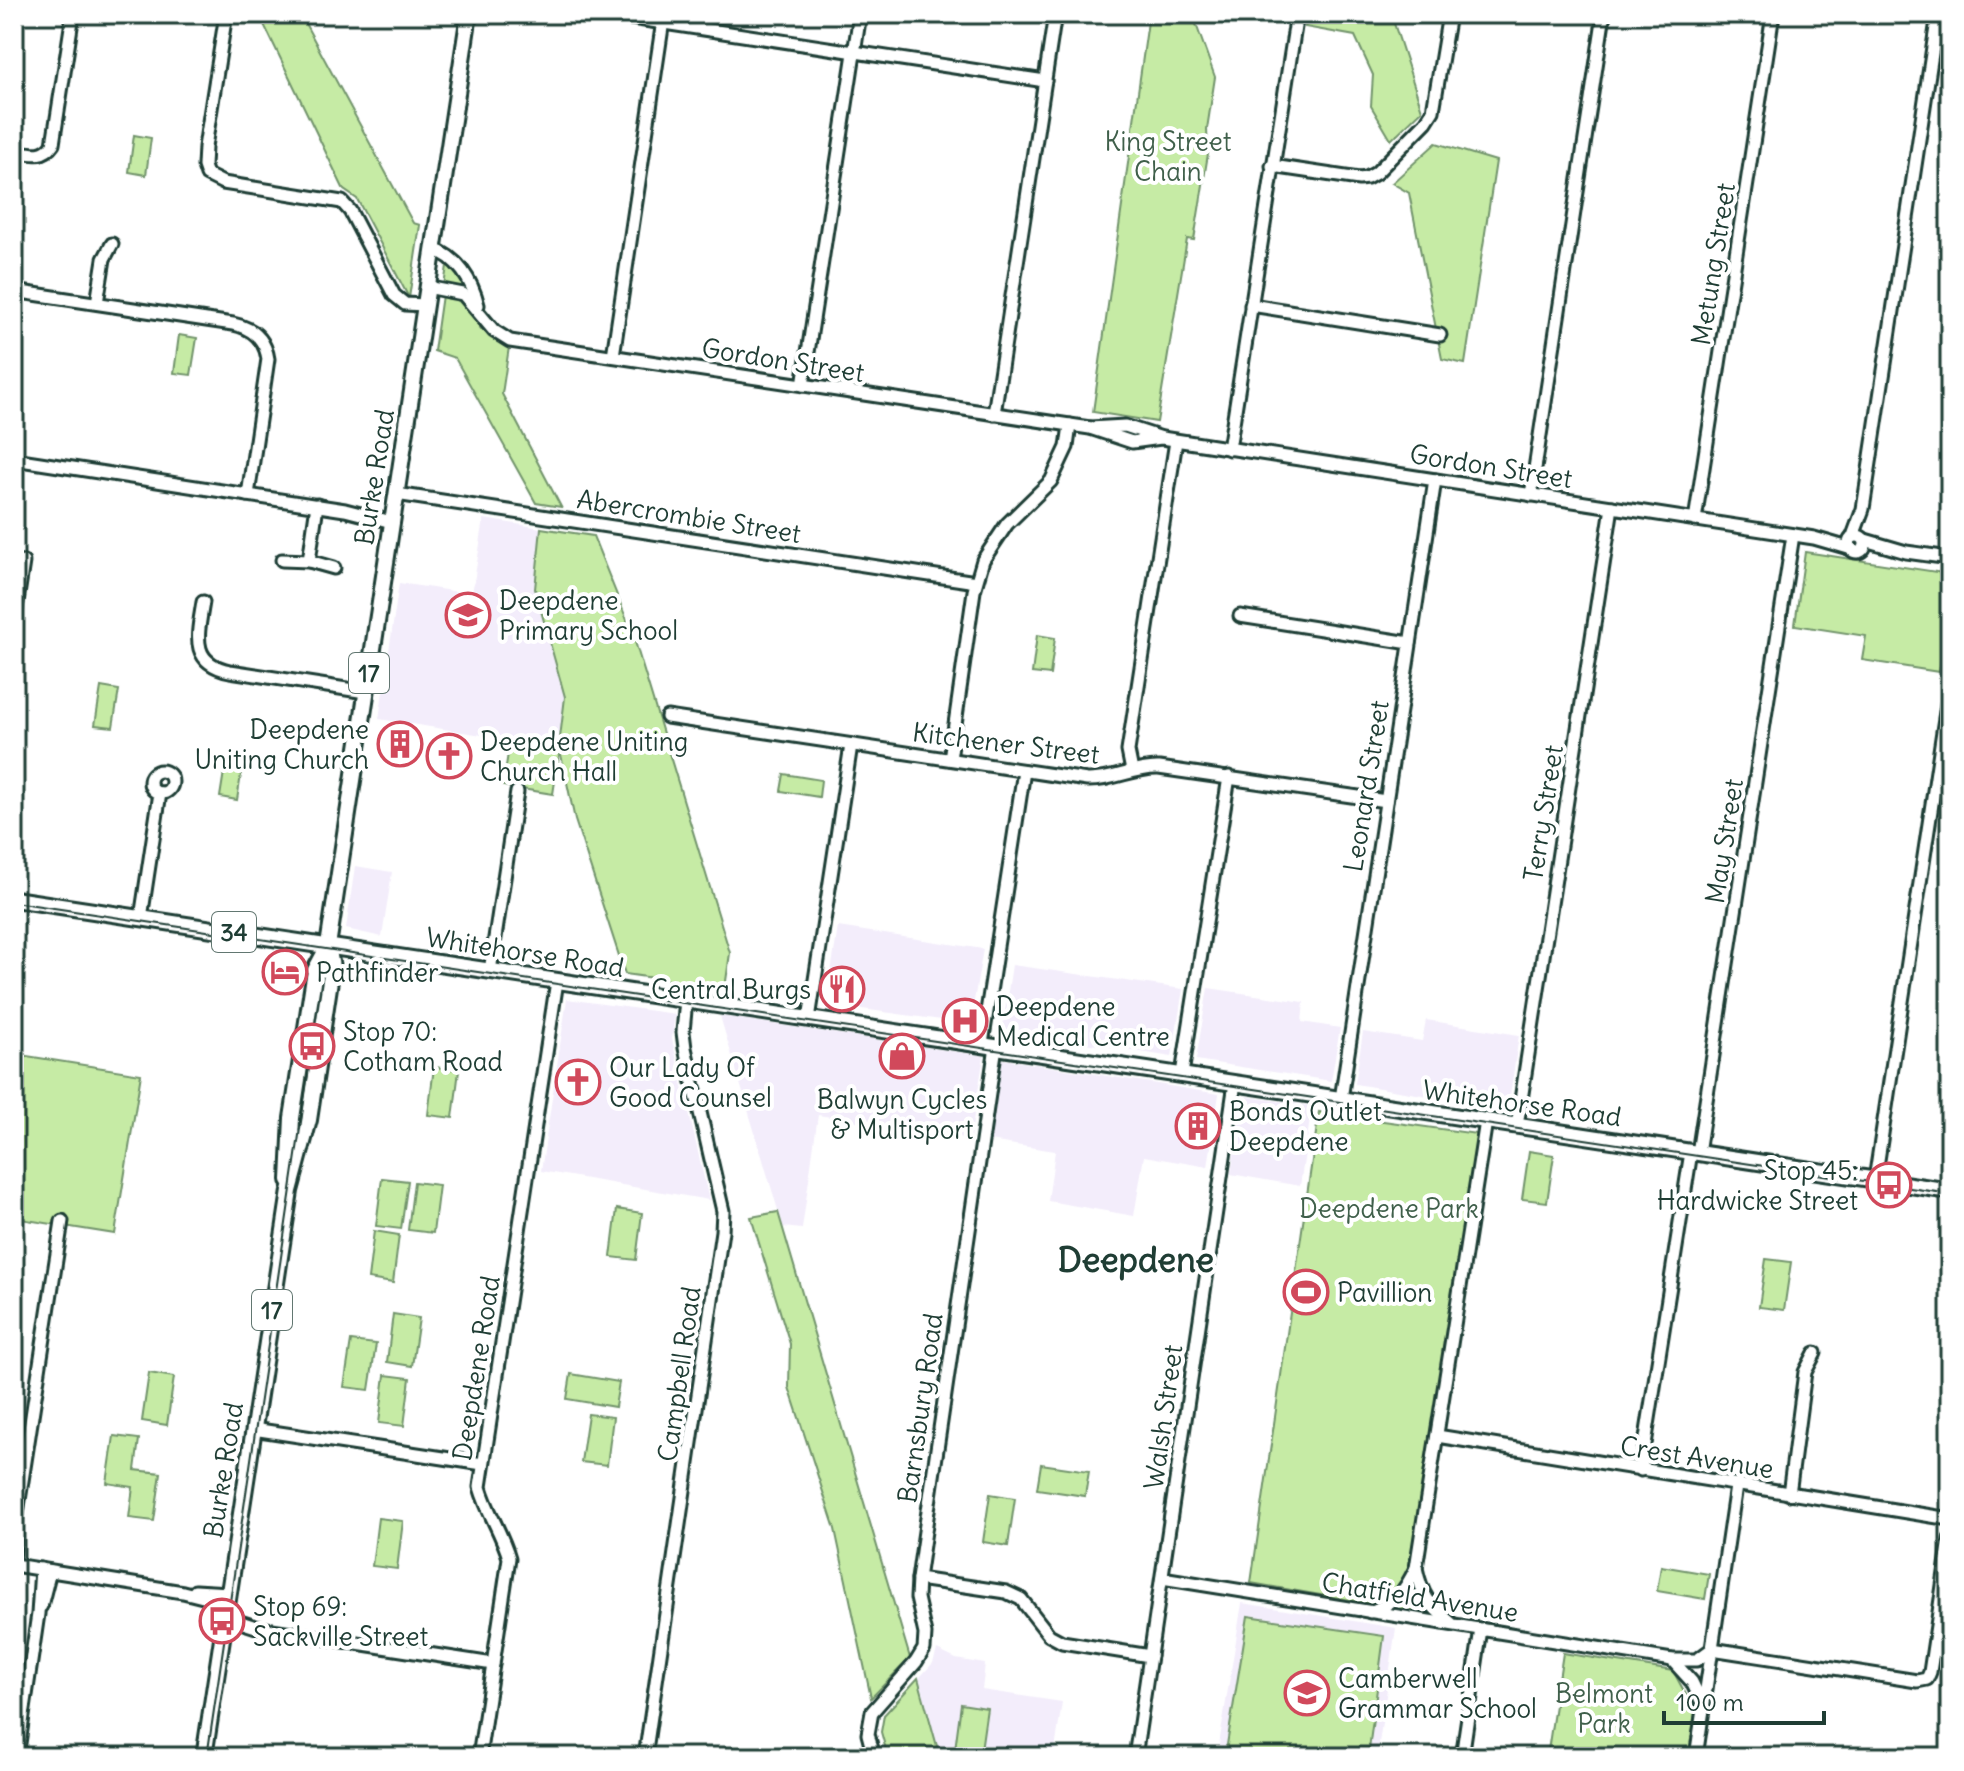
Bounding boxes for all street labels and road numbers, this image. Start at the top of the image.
street label: Metung Street [1684,180,1742,348]
street label: Gordon Street [699,331,867,389]
street label: Burke Road [347,407,401,547]
street label: Gordon Street [1407,437,1575,495]
street label: Abercrombie Street [575,482,804,550]
road number: 17 [349,653,389,693]
street label: Leonard Street [1336,698,1396,874]
street label: Kitchener Street [911,715,1102,771]
street label: Terry Street [1516,742,1570,883]
street label: May Street [1698,776,1750,906]
road number: 34 [212,912,256,952]
street label: Whitehorse Road [424,920,626,984]
street label: Whitehorse Road [1421,1073,1623,1133]
street label: Deepdene Road [445,1273,507,1463]
street label: Campbell Road [650,1284,708,1464]
road number: 17 [252,1290,292,1330]
street label: Barnsbury Road [890,1311,950,1505]
street label: Walsh Street [1137,1342,1190,1492]
street label: Burke Road [196,1400,250,1540]
street label: Crest Avenue [1618,1429,1776,1485]
street label: Chatfield Avenue [1319,1565,1521,1629]

